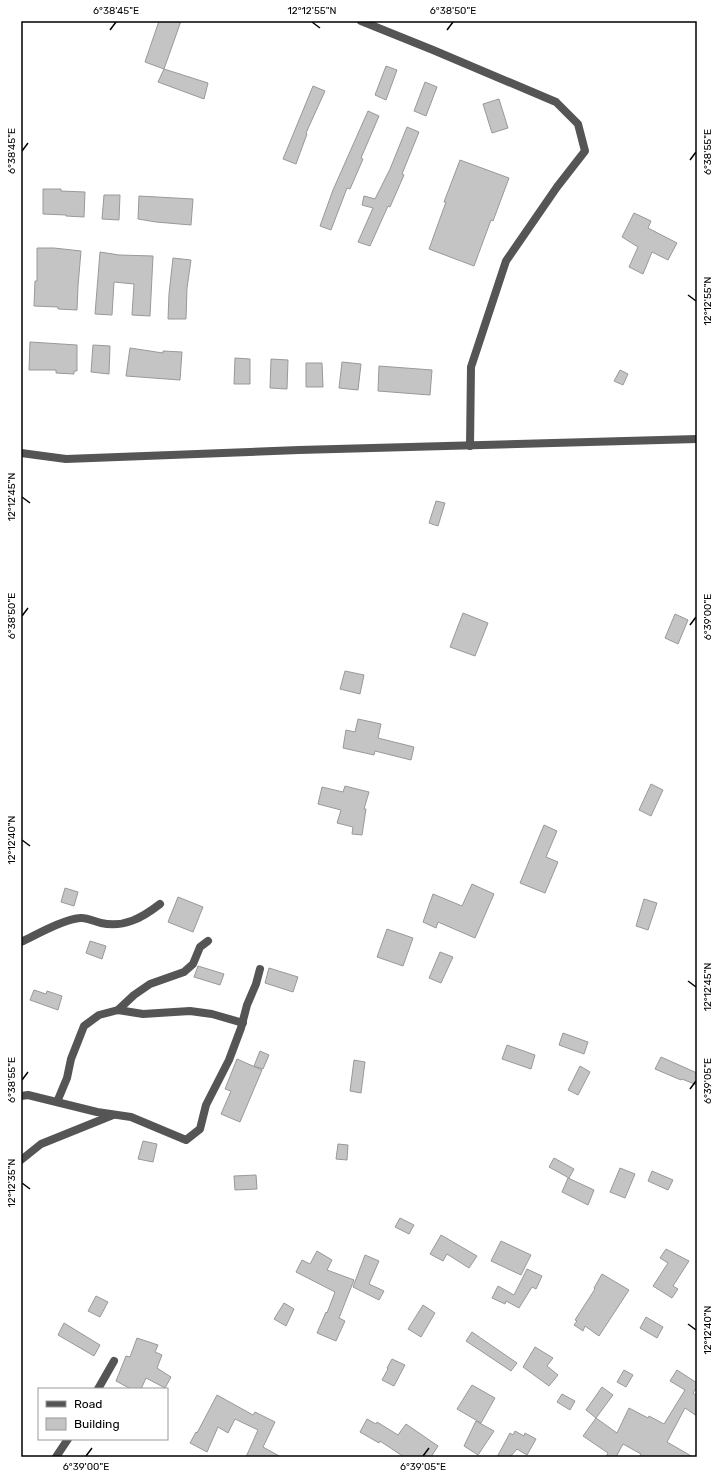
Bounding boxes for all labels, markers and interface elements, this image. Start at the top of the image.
text: 6°38'45"E [93,5,139,17]
text: 12°12'55"N [288,5,337,17]
text: 6°38'50"E [430,5,476,17]
text: 6°38'45"E [6,128,18,174]
text: 6°38'55"E [702,129,714,175]
text: 12°12'55"N [702,276,714,325]
text: 12°12'45"N [6,473,18,521]
text: 6°38'50"E [6,593,18,639]
text: 6°39'00"E [702,594,714,640]
text: 12°12'40"N [6,815,18,865]
text: 12°12'45"N [702,963,714,1011]
text: 6°38'55"E [6,1057,18,1103]
text: 6°39'05"E [702,1058,714,1104]
text: 12°12'35"N [6,1158,18,1208]
text: 12°12'40"N [702,1305,714,1355]
legend [38,1388,168,1440]
text: Road [74,1397,102,1411]
text: Building [74,1417,120,1431]
text: 6°39'00"E [63,1461,109,1473]
text: 6°39'05"E [400,1461,446,1473]

